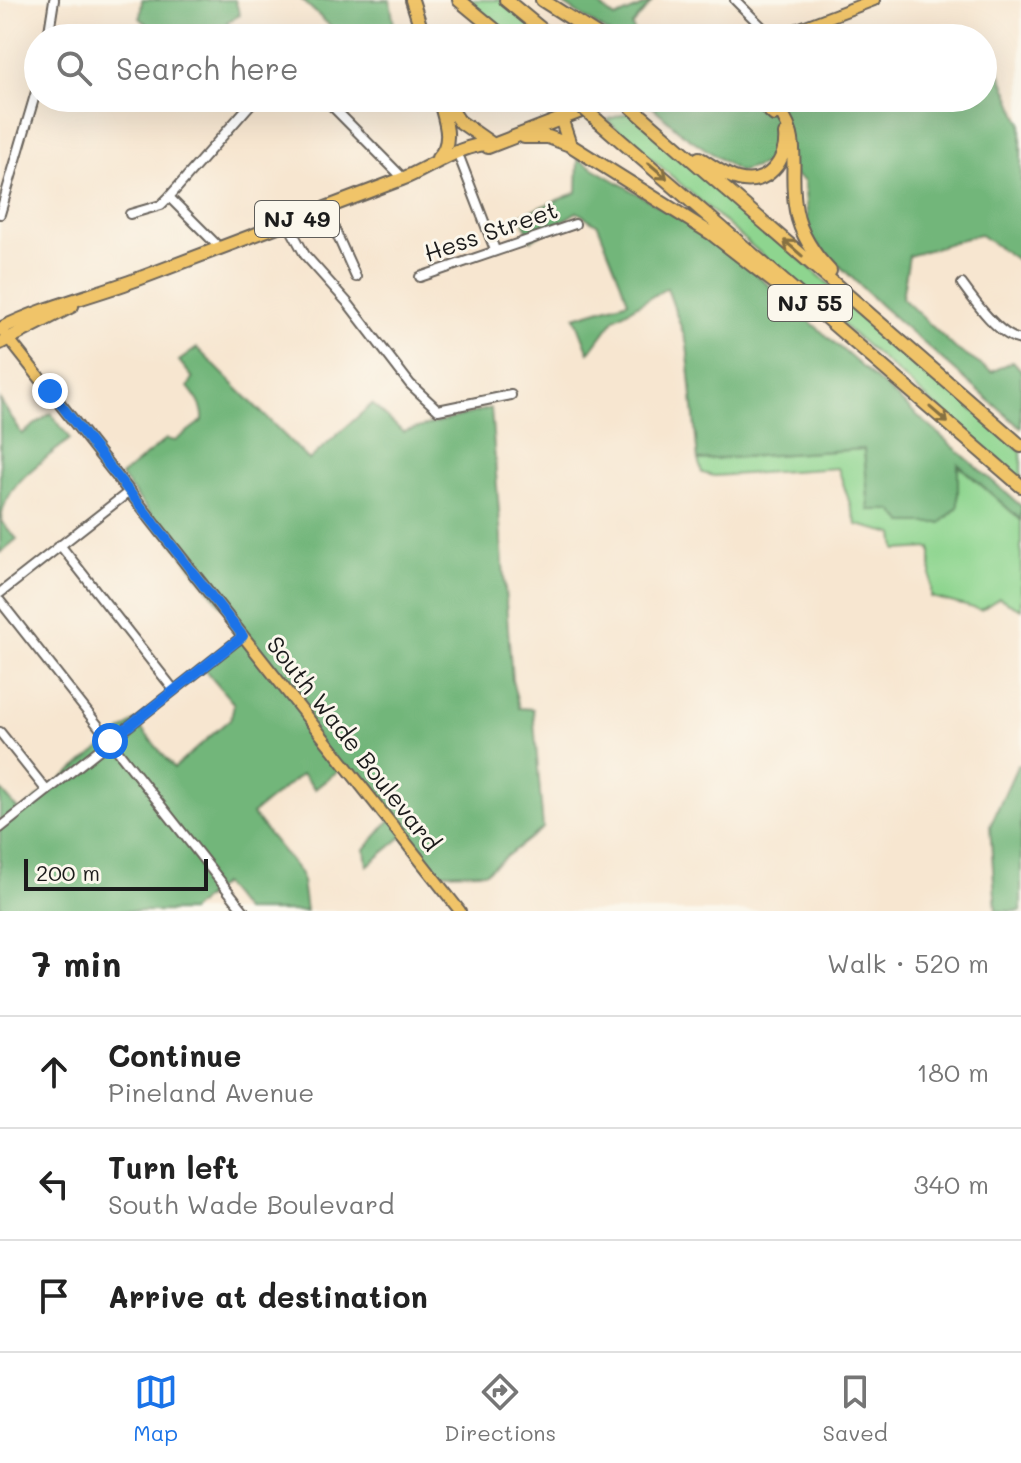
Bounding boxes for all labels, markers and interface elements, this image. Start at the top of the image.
search box [24,24,997,112]
icon: search [52,46,96,90]
text: Search here [116,48,299,88]
one-way arrow [647,162,668,180]
street label: Hess Street [420,193,561,268]
road number: NJ 49 [255,201,339,237]
one-way arrow [783,239,803,257]
road number: NJ 55 [768,285,852,321]
route end [32,373,68,409]
one-way arrow [929,406,949,424]
street label: South Wade Boulevard [261,629,448,857]
route start [92,723,128,759]
scale bar [24,855,208,891]
text: 200 m [36,858,100,887]
text: 7 min [32,941,121,986]
text: Walk · 520 m [827,946,989,980]
text: Continue [108,1035,241,1075]
icon: ahead [32,1050,76,1094]
text: 180 m [917,1055,989,1089]
text: Pineland Avenue [108,1075,314,1109]
text: Turn left [108,1147,239,1187]
icon: left [32,1162,76,1206]
text: 340 m [913,1167,989,1201]
text: South Wade Boulevard [108,1187,395,1221]
icon: arrive [32,1274,76,1318]
text: Arrive at destination [108,1276,428,1316]
tab: Map [133,1370,178,1447]
tab: Directions [444,1370,556,1447]
tab: Saved [823,1370,888,1447]

